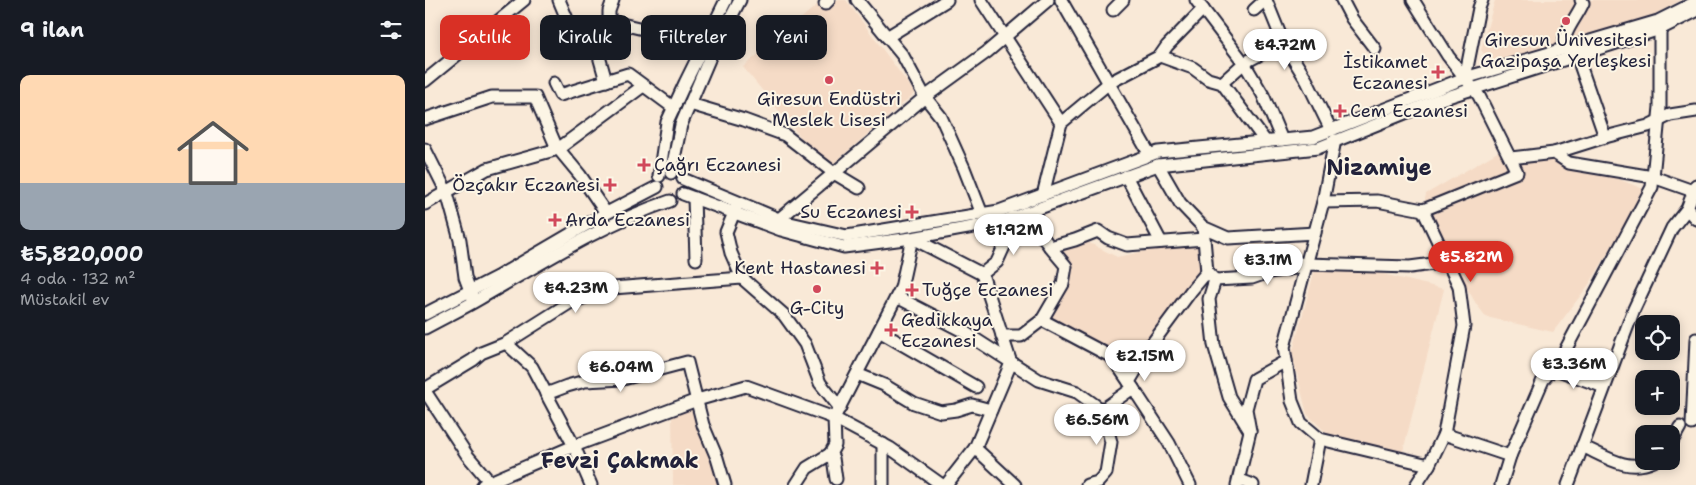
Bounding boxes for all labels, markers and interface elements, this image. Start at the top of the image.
chip: Satılık [440,15,530,60]
chip: Kiralık [540,15,631,60]
chip: Filtreler [641,15,746,60]
chip: Yeni [756,15,827,60]
marker: Giresun Ünivesitesi Gazipaşa Yerleşkesi [1560,15,1572,27]
text: 9 ilan [20,16,84,44]
icon: filters [377,16,405,44]
pin: ₺4.72M [1244,28,1326,71]
place label: Giresun Ünivesitesi Gazipaşa Yerleşkesi [1480,28,1652,73]
text: ₺4.72M [1254,34,1316,55]
place label: İstikamet Eczanesi [1343,50,1428,95]
marker: İstikamet Eczanesi [1432,66,1444,78]
marker: Giresun Endüstri Meslek Lisesi [823,74,835,86]
place label: Giresun Endüstri Meslek Lisesi [757,87,901,132]
place label: Cem Eczanesi [1350,99,1468,123]
marker: Cem Eczanesi [1334,105,1346,117]
icon: home [168,108,258,198]
place label: Çağrı Eczanesi [654,153,781,177]
district label: Nizamiye [1326,153,1432,182]
marker: Çağrı Eczanesi [638,159,650,171]
place label: Özçakır Eczanesi [452,173,600,197]
marker: Özçakır Eczanesi [604,179,616,191]
place label: Su Eczanesi [800,200,902,224]
marker: Su Eczanesi [906,206,918,218]
place label: Arda Eczanesi [565,208,690,232]
marker: Arda Eczanesi [549,214,561,226]
pin: ₺1.92M [973,214,1055,256]
text: ₺1.92M [985,219,1043,240]
text: ₺5,820,000 [20,240,143,268]
pin: ₺5.82M [1430,240,1512,283]
pin: ₺3.1M [1233,244,1303,286]
text: ₺5.82M [1439,246,1503,267]
text: ₺3.1M [1244,249,1292,270]
place label: Kent Hastanesi [734,256,866,280]
marker: Kent Hastanesi [870,261,884,275]
text: 4 oda · 132 m² [20,268,136,289]
pin: ₺4.23M [535,272,617,314]
text: ₺4.23M [544,277,608,298]
place label: Tuğçe Eczanesi [922,278,1053,302]
marker: G-City [811,283,823,295]
marker: Tuğçe Eczanesi [906,284,918,296]
text: Müstakil ev [20,289,110,310]
place label: G-City [790,296,844,320]
place label: Gedikkaya Eczanesi [901,308,993,353]
map controls [1635,315,1680,470]
button: locate [1635,315,1680,360]
marker: Gedikkaya Eczanesi [885,324,897,336]
pin: ₺2.15M [1104,340,1186,382]
text: ₺2.15M [1116,345,1174,366]
pin: ₺3.36M [1533,348,1615,390]
pin: ₺6.04M [580,350,662,393]
text: ₺3.36M [1542,353,1606,374]
text: ₺6.04M [589,356,653,377]
button: + [1635,370,1680,415]
pin: ₺6.56M [1056,404,1138,446]
text: ₺6.56M [1065,409,1129,430]
button: − [1635,425,1680,470]
district label: Fevzi Çakmak [541,446,699,475]

